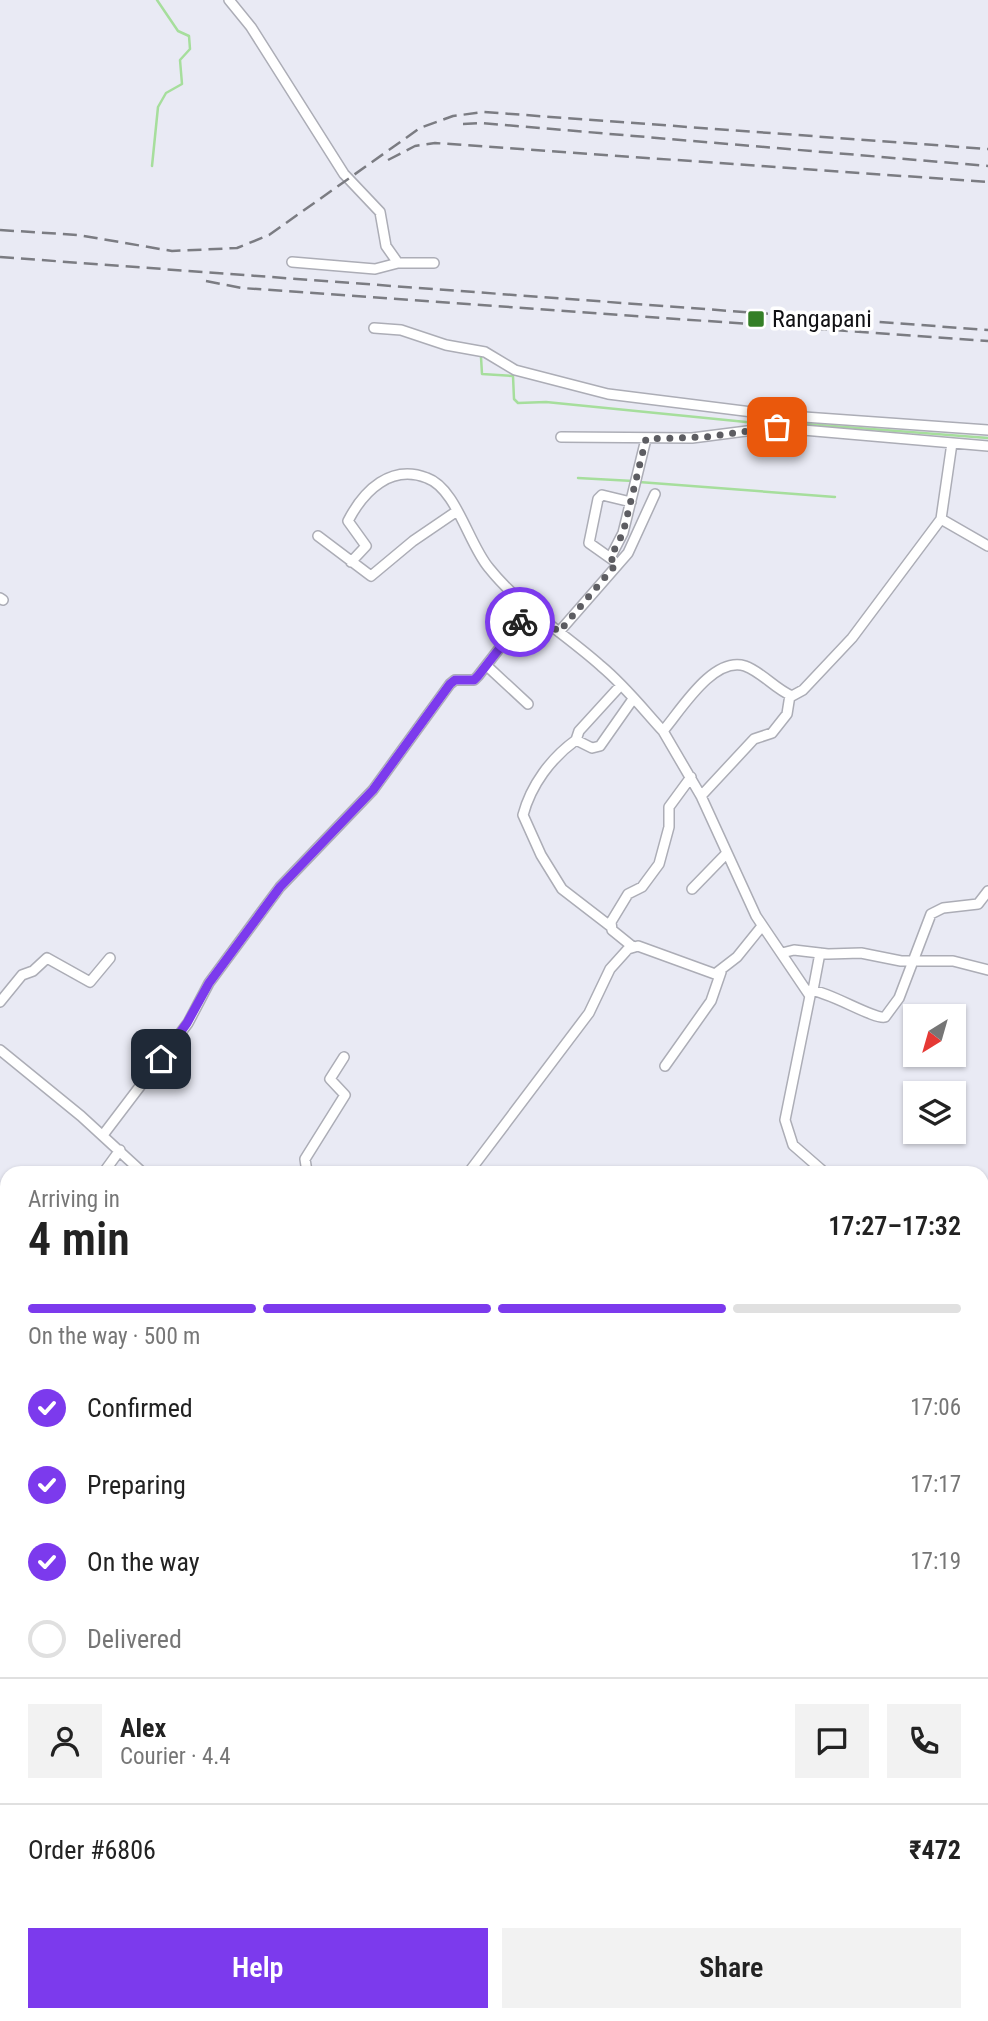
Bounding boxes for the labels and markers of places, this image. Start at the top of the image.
place label: Rangapani [772,305,872,333]
marker: Rangapani [746,309,766,329]
pin [747,397,807,457]
pin [131,1029,191,1089]

